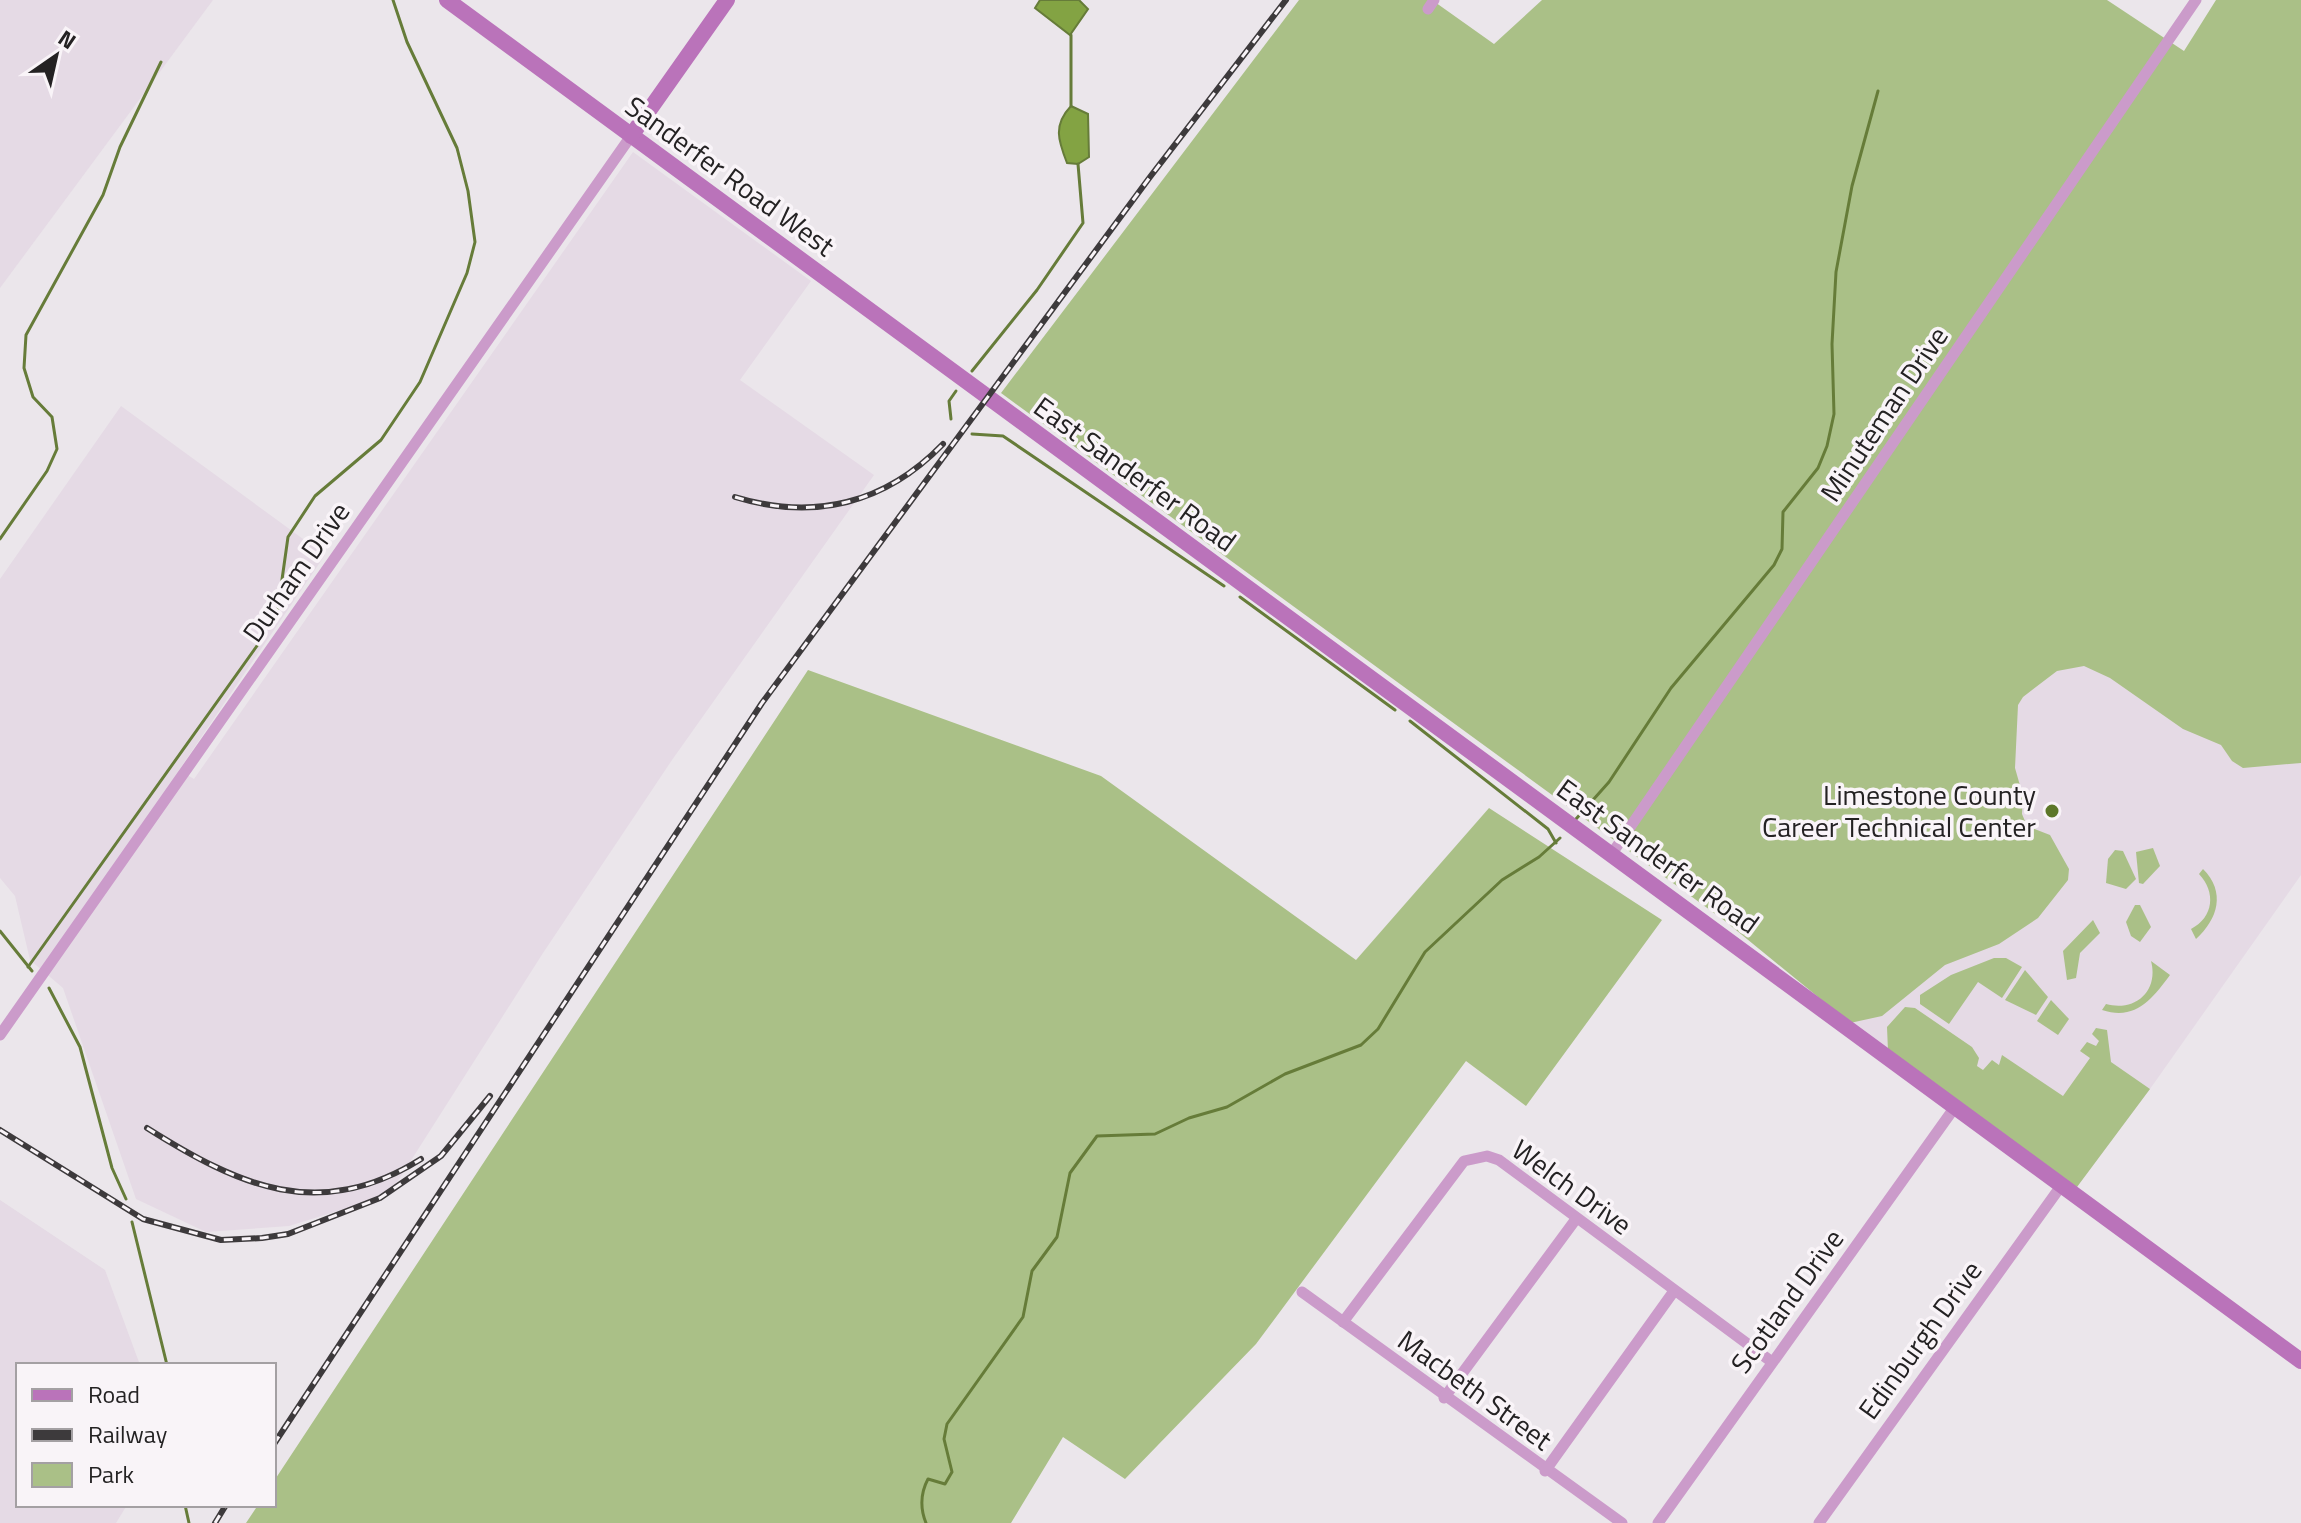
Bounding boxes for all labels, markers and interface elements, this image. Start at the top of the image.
north arrow [16,16,96,96]
text: N [51,21,83,58]
street label: Sanderfer Road West [617,85,844,267]
street label: Minuteman Drive [1809,317,1958,510]
street label: East Sanderfer Road [1025,385,1245,562]
street label: Durham Drive [231,493,360,651]
street label: East Sanderfer Road [1548,767,1768,944]
place label: Limestone County Career Technical Center [1762,773,2036,848]
marker: Limestone County Career Technical Center [2043,802,2061,820]
street label: Welch Drive [1503,1128,1641,1245]
street label: Scotland Drive [1719,1220,1854,1382]
street label: Edinburgh Drive [1847,1251,1992,1428]
street label: Macbeth Street [1389,1319,1562,1461]
legend [16,1363,276,1507]
text: Road [88,1376,140,1412]
text: Railway [88,1416,168,1452]
text: Park [88,1456,134,1492]

